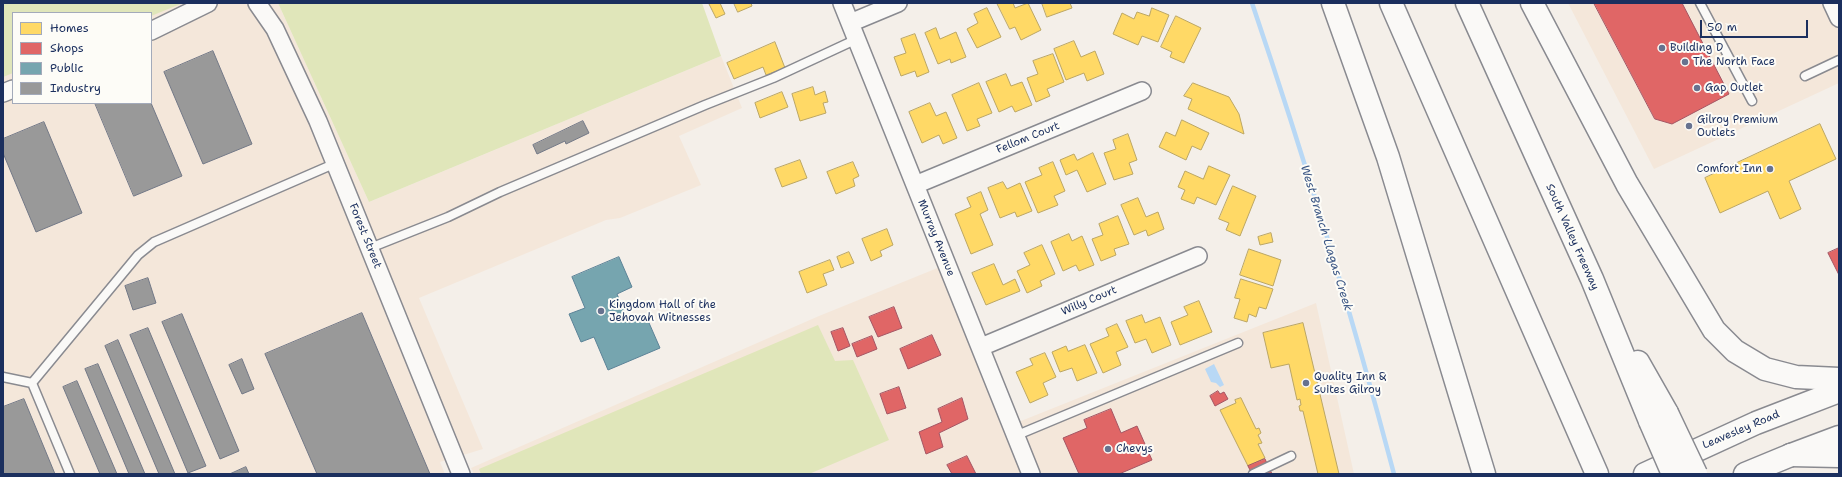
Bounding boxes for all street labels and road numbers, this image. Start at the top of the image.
street label: Fellom Court [994,119,1062,157]
street label: South Valley Freeway [1543,182,1601,292]
street label: Murray Avenue [915,198,957,278]
street label: Forest Street [346,202,384,270]
street label: Willy Court [1059,283,1119,319]
street label: Leavesley Road [1700,408,1782,452]

